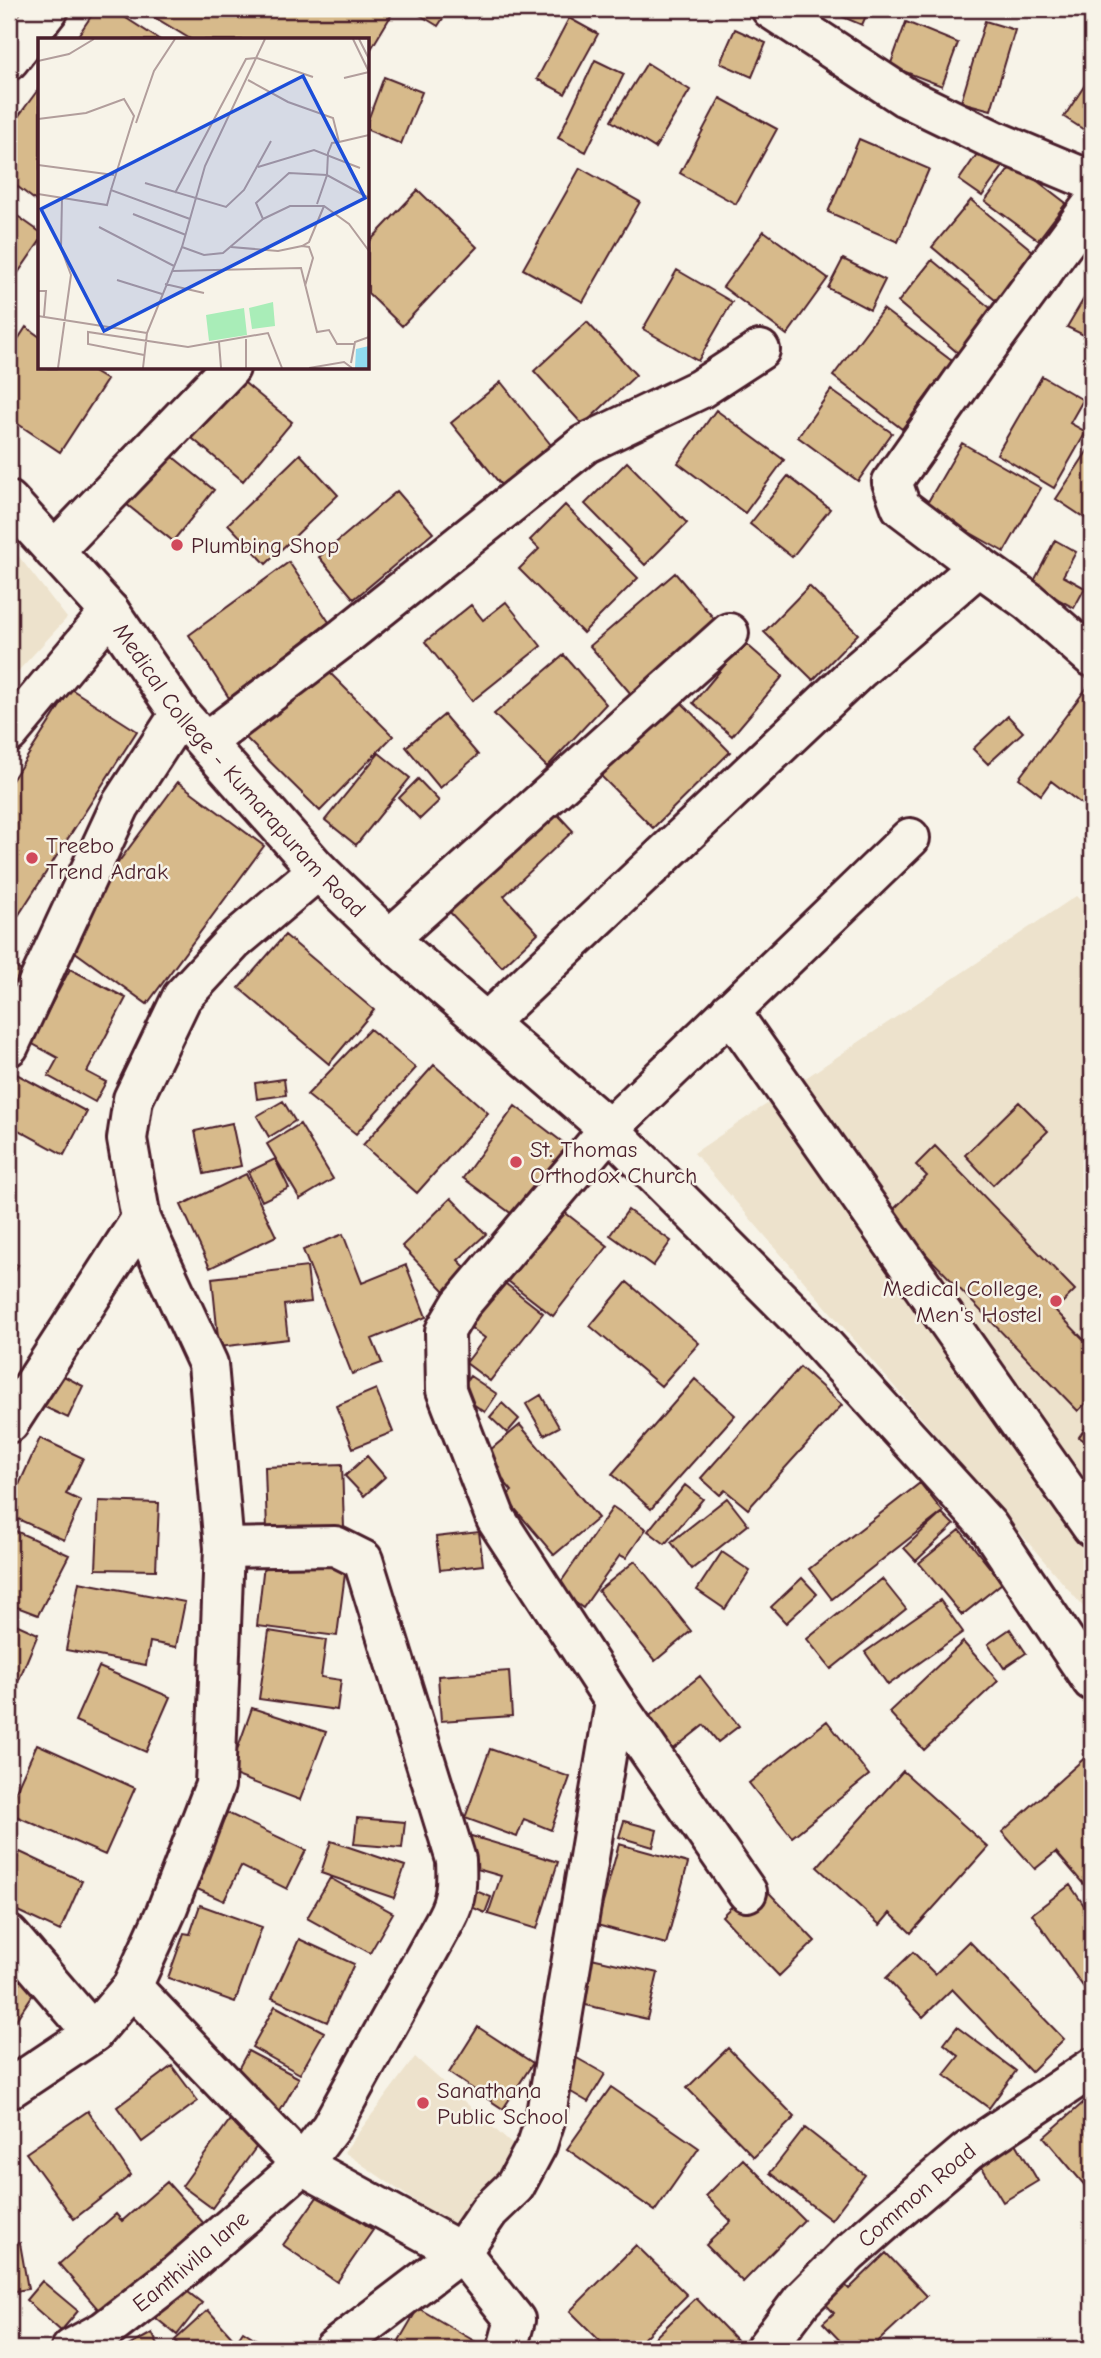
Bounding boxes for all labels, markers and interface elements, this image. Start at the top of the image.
inset map [38,38,369,369]
place label: Plumbing Shop [191,532,339,559]
marker: Plumbing Shop [169,537,185,553]
street label: Medical College - Kumarapuram Road [108,618,371,923]
place label: Treebo Trend Adrak [46,832,168,885]
marker: Treebo Trend Adrak [24,850,40,866]
place label: St. Thomas Orthodox Church [530,1136,697,1189]
marker: St. Thomas Orthodox Church [508,1154,524,1170]
place label: Medical College, Men's Hostel [883,1275,1042,1328]
marker: Medical College, Men's Hostel [1048,1293,1064,1309]
place label: Sanathana Public School [437,2077,568,2130]
marker: Sanathana Public School [415,2095,431,2111]
street label: Common Road [852,2137,981,2253]
street label: Eanthivila lane [128,2205,254,2318]

